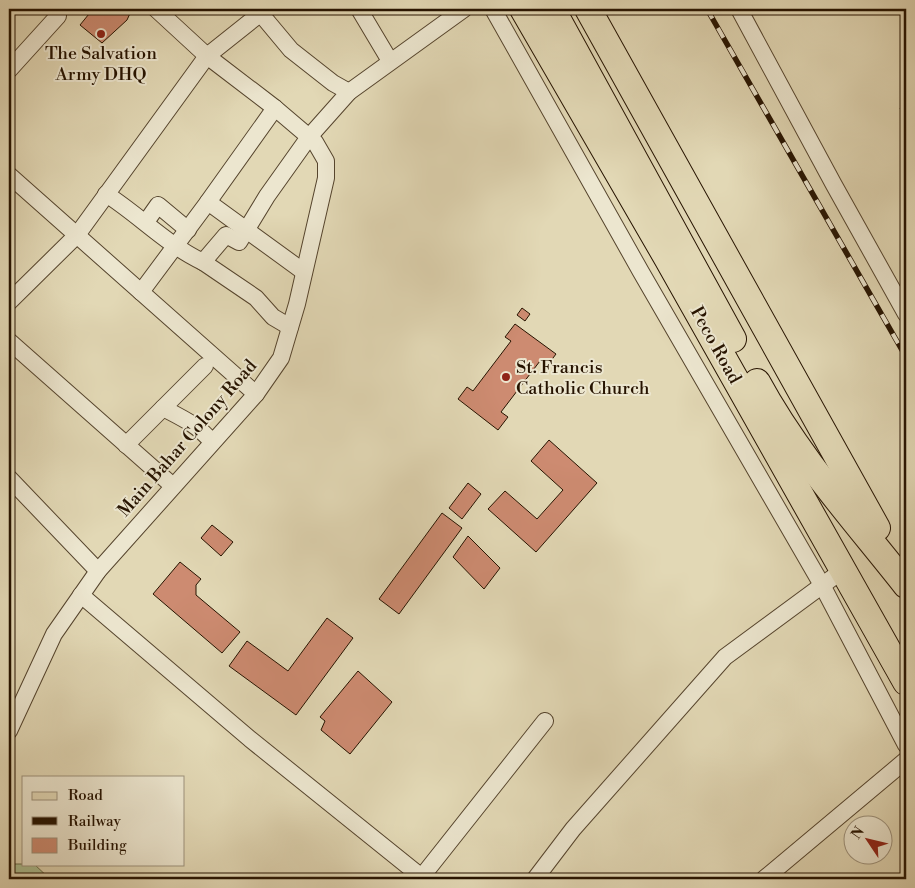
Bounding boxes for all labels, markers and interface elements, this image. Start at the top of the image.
marker: The Salvation Army DHQ [95,28,107,40]
place label: The Salvation Army DHQ [45,42,157,86]
street label: Peco Road [685,303,747,389]
street label: Main Bahar Colony Road [113,354,263,522]
place label: St. Francis Catholic Church [516,356,650,400]
marker: St. Francis Catholic Church [500,371,512,383]
legend [22,776,185,866]
text: Road [68,786,103,805]
text: Railway [68,812,122,831]
north arrow [842,816,892,866]
text: N [848,823,869,843]
text: Building [67,836,127,855]

